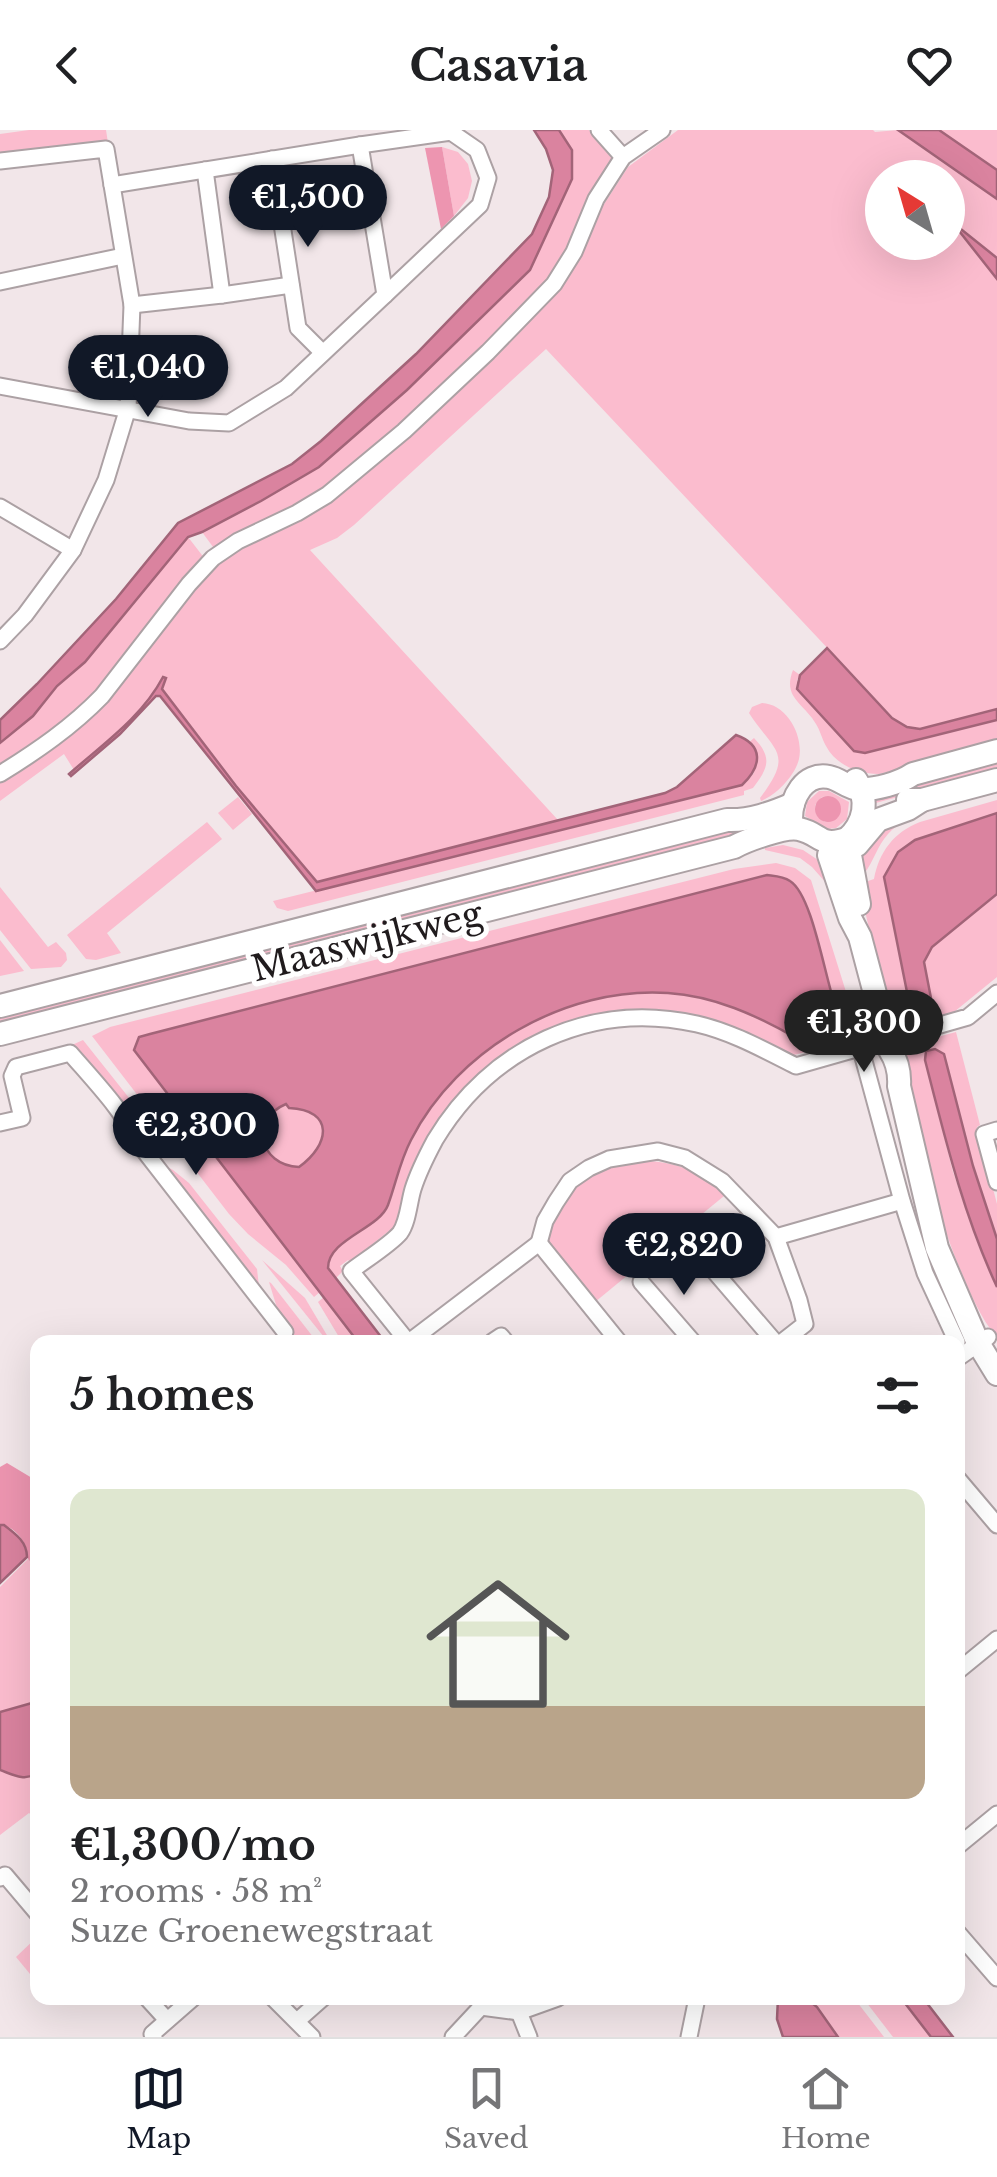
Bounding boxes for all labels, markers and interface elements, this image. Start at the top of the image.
text: Casavia [409,37,588,93]
icon: back [40,38,95,93]
icon: heart [902,38,957,93]
north arrow [865,160,965,260]
map controls [865,160,965,260]
pin: €1,500 [227,165,389,250]
text: €1,500 [251,177,365,217]
pin: €1,040 [67,335,229,420]
text: €1,040 [90,347,206,387]
street label: Maaswijkweg [247,891,488,991]
pin: €1,300 [783,990,945,1075]
text: €1,300 [806,1002,922,1042]
pin: €2,300 [115,1093,277,1178]
text: €2,300 [135,1105,257,1145]
pin: €2,820 [603,1213,765,1298]
text: €2,820 [625,1225,743,1265]
icon: filters [870,1368,925,1423]
text: 5 homes [70,1369,254,1421]
icon: home [408,1554,588,1734]
text: €1,300/mo [70,1819,316,1871]
text: 2 rooms · 58 m² [70,1871,322,1911]
text: Suze Groenewegstraat [70,1911,433,1951]
tab: Map [126,2061,191,2156]
tab: Saved [444,2061,528,2156]
tab: Home [781,2061,871,2156]

